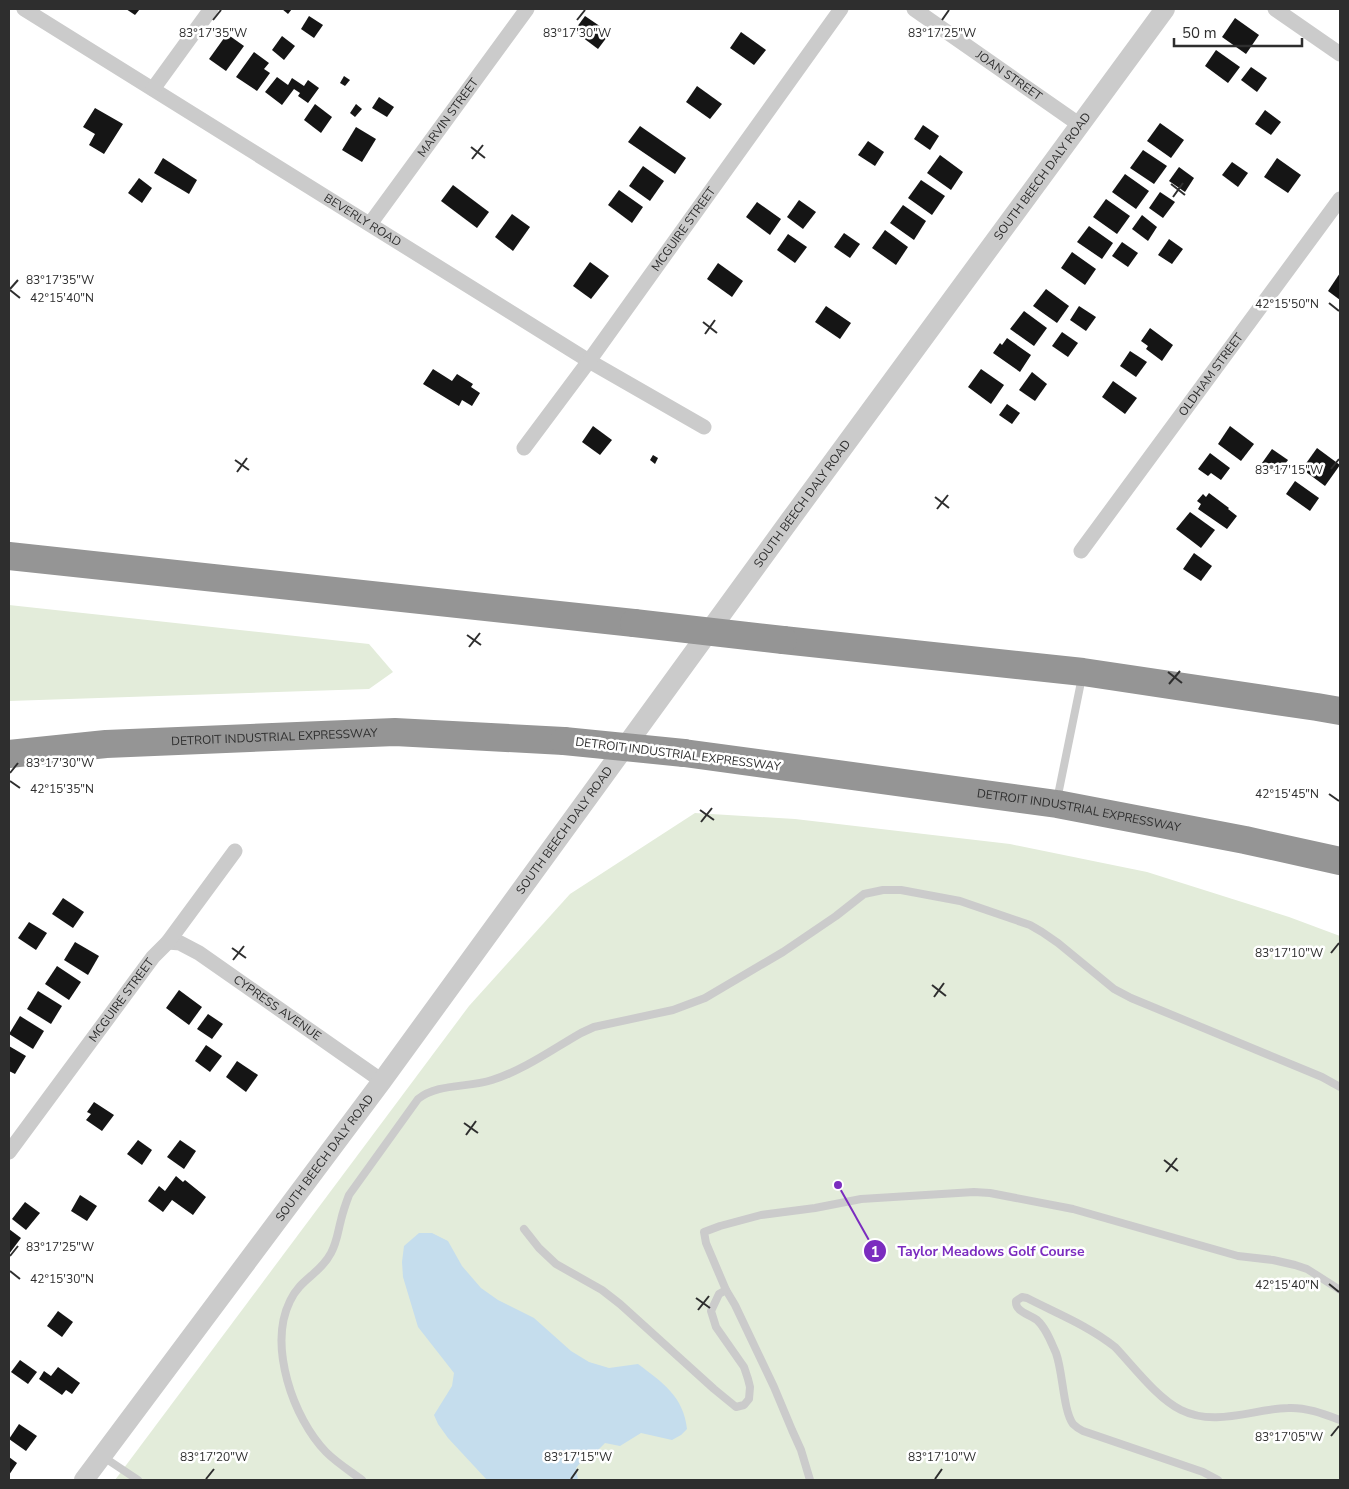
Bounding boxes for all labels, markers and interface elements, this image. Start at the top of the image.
scale bar [1174,15,1302,47]
text: 50 m [1182,23,1217,43]
text: 83°17'35"W [179,25,247,41]
text: 83°17'30"W [543,25,611,41]
text: 83°17'25"W [908,25,976,41]
street label: JOAN STREET [972,46,1046,105]
street label: MARVIN STREET [414,74,482,160]
street label: SOUTH BEECH DALY ROAD [990,109,1095,243]
street label: MCGUIRE STREET [648,183,720,274]
street label: BEVERLY ROAD [321,190,404,250]
text: 83°17'35"W [26,272,94,288]
text: 42°15'40"N [30,290,94,306]
text: 42°15'50"N [1255,296,1319,312]
street label: OLDHAM STREET [1175,329,1247,419]
street label: SOUTH BEECH DALY ROAD [750,436,854,571]
text: 83°17'15"W [1255,462,1323,478]
street label: DETROIT INDUSTRIAL EXPRESSWAY [171,725,379,749]
street label: DETROIT INDUSTRIAL EXPRESSWAY [575,733,782,775]
text: 83°17'30"W [26,755,94,771]
street label: SOUTH BEECH DALY ROAD [512,763,616,898]
text: 42°15'35"N [30,781,94,797]
street label: DETROIT INDUSTRIAL EXPRESSWAY [976,785,1183,836]
text: 42°15'45"N [1255,786,1319,802]
text: 83°17'10"W [1255,945,1323,961]
street label: MCGUIRE STREET [85,954,158,1045]
street label: CYPRESS AVENUE [230,971,324,1044]
street label: SOUTH BEECH DALY ROAD [272,1091,377,1225]
callout: Taylor Meadows Golf Course [863,1237,1095,1266]
text: 83°17'25"W [26,1239,94,1255]
text: 1 [870,1242,880,1262]
text: Taylor Meadows Golf Course [897,1242,1085,1261]
text: 42°15'30"N [30,1271,94,1287]
text: 42°15'40"N [1255,1277,1319,1293]
text: 83°17'05"W [1255,1429,1323,1445]
text: 83°17'20"W [180,1449,248,1465]
text: 83°17'15"W [544,1449,612,1465]
text: 83°17'10"W [908,1449,976,1465]

